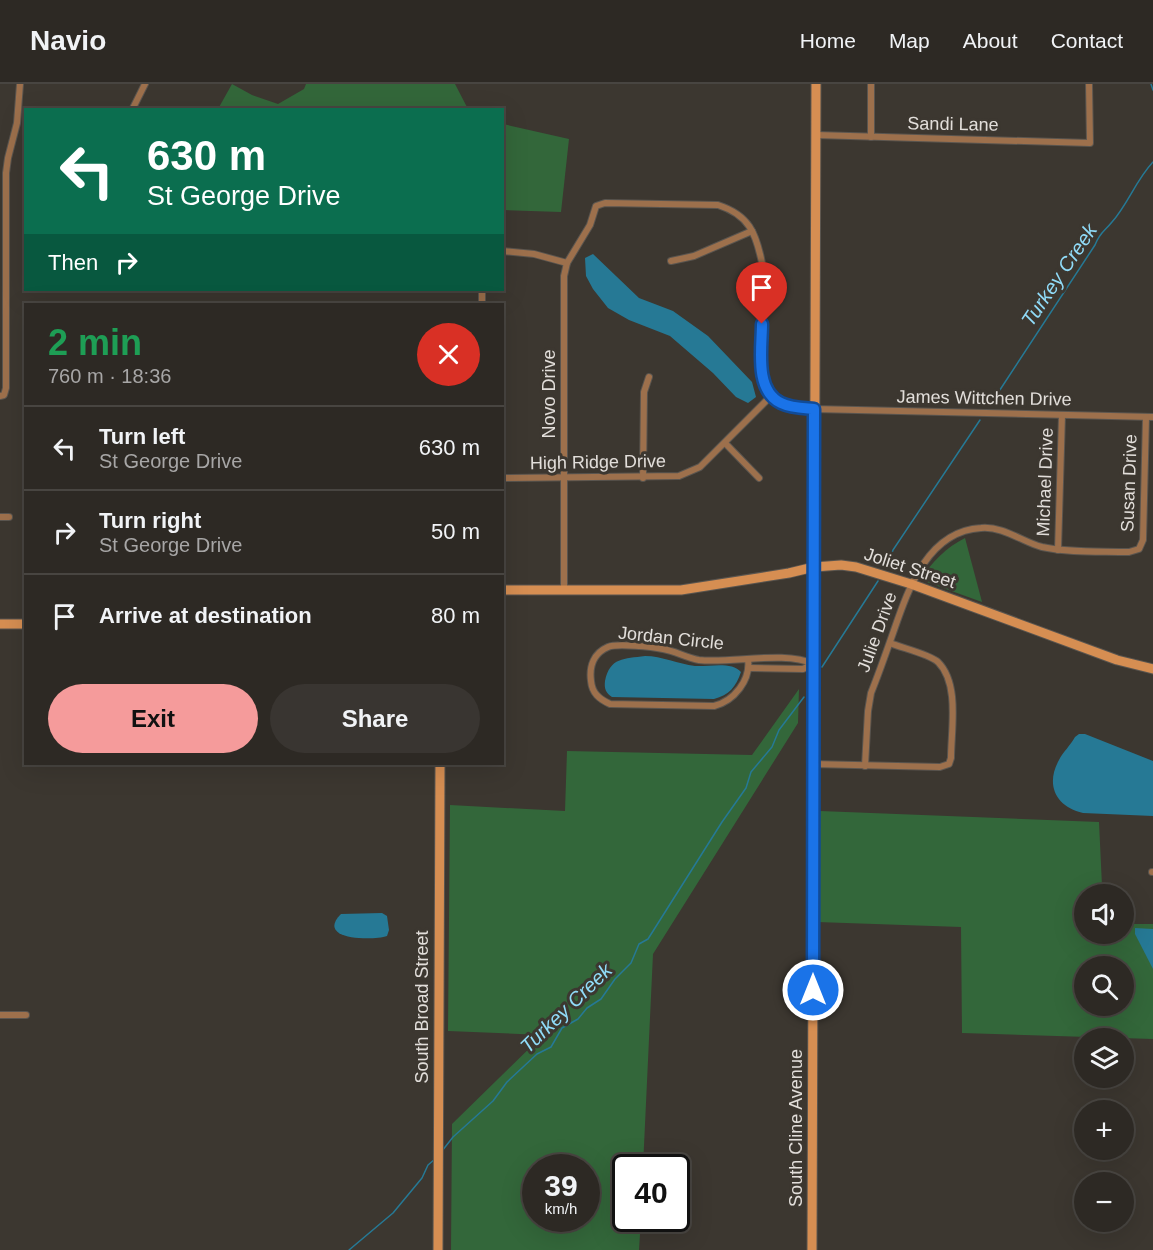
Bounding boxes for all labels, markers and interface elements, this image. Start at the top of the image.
text: Navio [30,25,106,56]
text: Home [800,29,856,52]
text: Map [889,29,930,52]
text: About [963,29,1018,52]
text: Contact [1051,29,1123,52]
street label: Sandi Lane [907,113,999,135]
icon: left [48,132,126,210]
text: 630 m [147,132,266,179]
text: St George Drive [147,181,341,211]
water label: Turkey Creek [1017,219,1102,330]
icon: right [110,246,143,279]
text: Then [48,250,98,275]
pin [736,262,787,324]
icon: arrive [745,271,778,304]
text: 2 min [48,322,142,363]
button: close [417,323,480,386]
street label: Novo Drive [539,349,559,439]
text: 760 m · 18:36 [48,365,171,387]
street label: James Wittchen Drive [896,386,1072,410]
text: Turn left [99,424,185,449]
street label: Michael Drive [1033,427,1057,537]
icon: left [48,432,81,465]
street label: Susan Drive [1117,434,1141,532]
text: 630 m [419,435,480,460]
text: St George Drive [99,450,242,472]
street label: High Ridge Drive [530,451,666,473]
text: Turn right [99,508,201,533]
icon: right [48,516,81,549]
text: 50 m [431,519,480,544]
text: St George Drive [99,534,242,556]
street label: Joliet Street [862,544,958,592]
street label: Julie Drive [853,589,901,675]
icon: arrive [48,600,81,633]
text: Arrive at destination [99,603,312,628]
text: 80 m [431,603,480,628]
street label: Jordan Circle [617,623,725,653]
button: Exit [48,684,258,753]
button: Share [270,684,480,753]
map controls [1074,884,1134,1232]
button: sound [1074,884,1134,944]
street label: South Broad Street [412,930,432,1084]
button: search [1074,956,1134,1016]
water label: Turkey Creek [516,958,617,1057]
position arrow [781,958,845,1022]
button: layers [1074,1028,1134,1088]
street label: South Cline Avenue [786,1049,806,1207]
button: + [1074,1100,1134,1160]
speed limit sign: 40 [612,1154,690,1232]
text: 39 [544,1169,578,1202]
button: − [1074,1172,1134,1232]
text: km/h [545,1200,577,1217]

